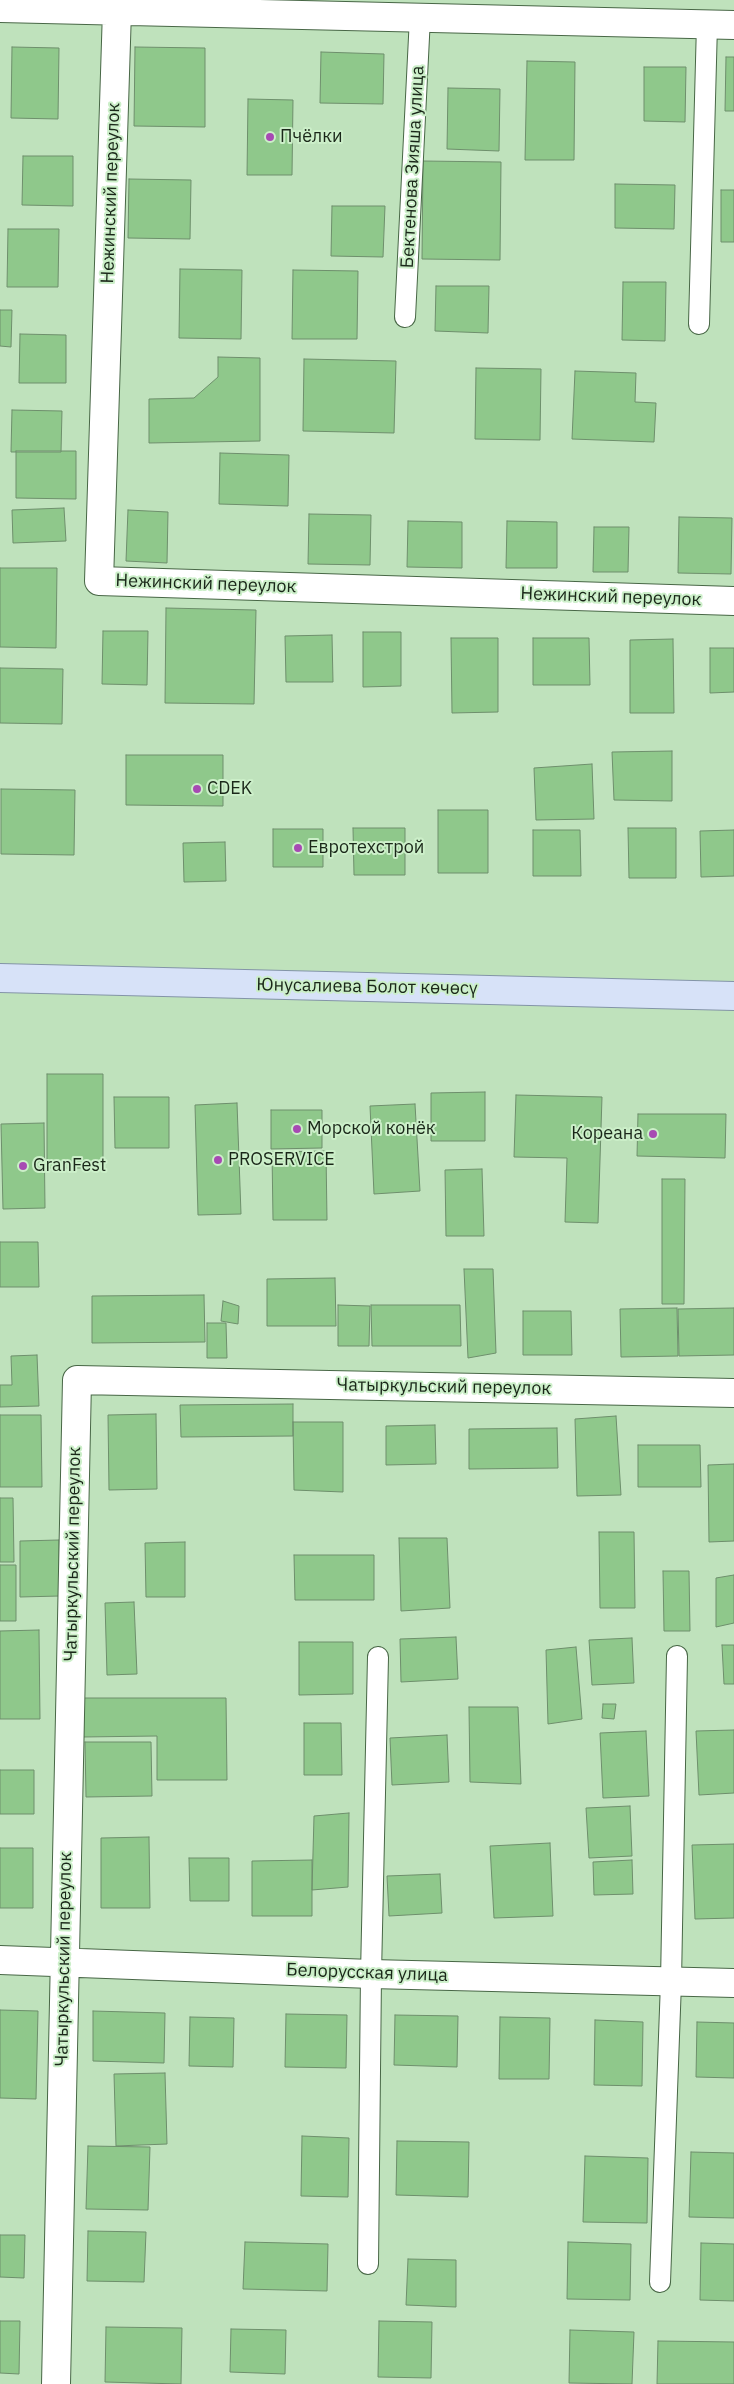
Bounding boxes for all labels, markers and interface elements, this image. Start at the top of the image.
street label: Бектенова Зияша улица [397,65,429,269]
street label: Нежинский переулок [97,102,125,284]
place label: Пчёлки [280,126,343,148]
marker: Пчёлки [264,131,276,143]
street label: Нежинский переулок [115,570,297,598]
street label: Нежинский переулок [520,583,702,611]
place label: CDEK [207,778,252,800]
marker: CDEK [191,783,203,795]
place label: Евротехстрой [308,837,424,859]
marker: Евротехстрой [292,842,304,854]
street label: Юнусалиева Болот көчөсү [256,974,478,1000]
place label: Морской конёк [307,1118,436,1140]
marker: Морской конёк [291,1123,303,1135]
place label: Кореана [571,1123,643,1145]
marker: Кореана [647,1128,659,1140]
place label: PROSERVICE [228,1149,335,1171]
marker: PROSERVICE [212,1154,224,1166]
place label: GranFest [33,1155,106,1177]
marker: GranFest [17,1160,29,1172]
street label: Чатыркульский переулок [337,1374,551,1400]
street label: Чатыркульский переулок [60,1447,86,1661]
street label: Чатыркульский переулок [51,1852,77,2066]
street label: Белорусская улица [286,1959,448,1987]

